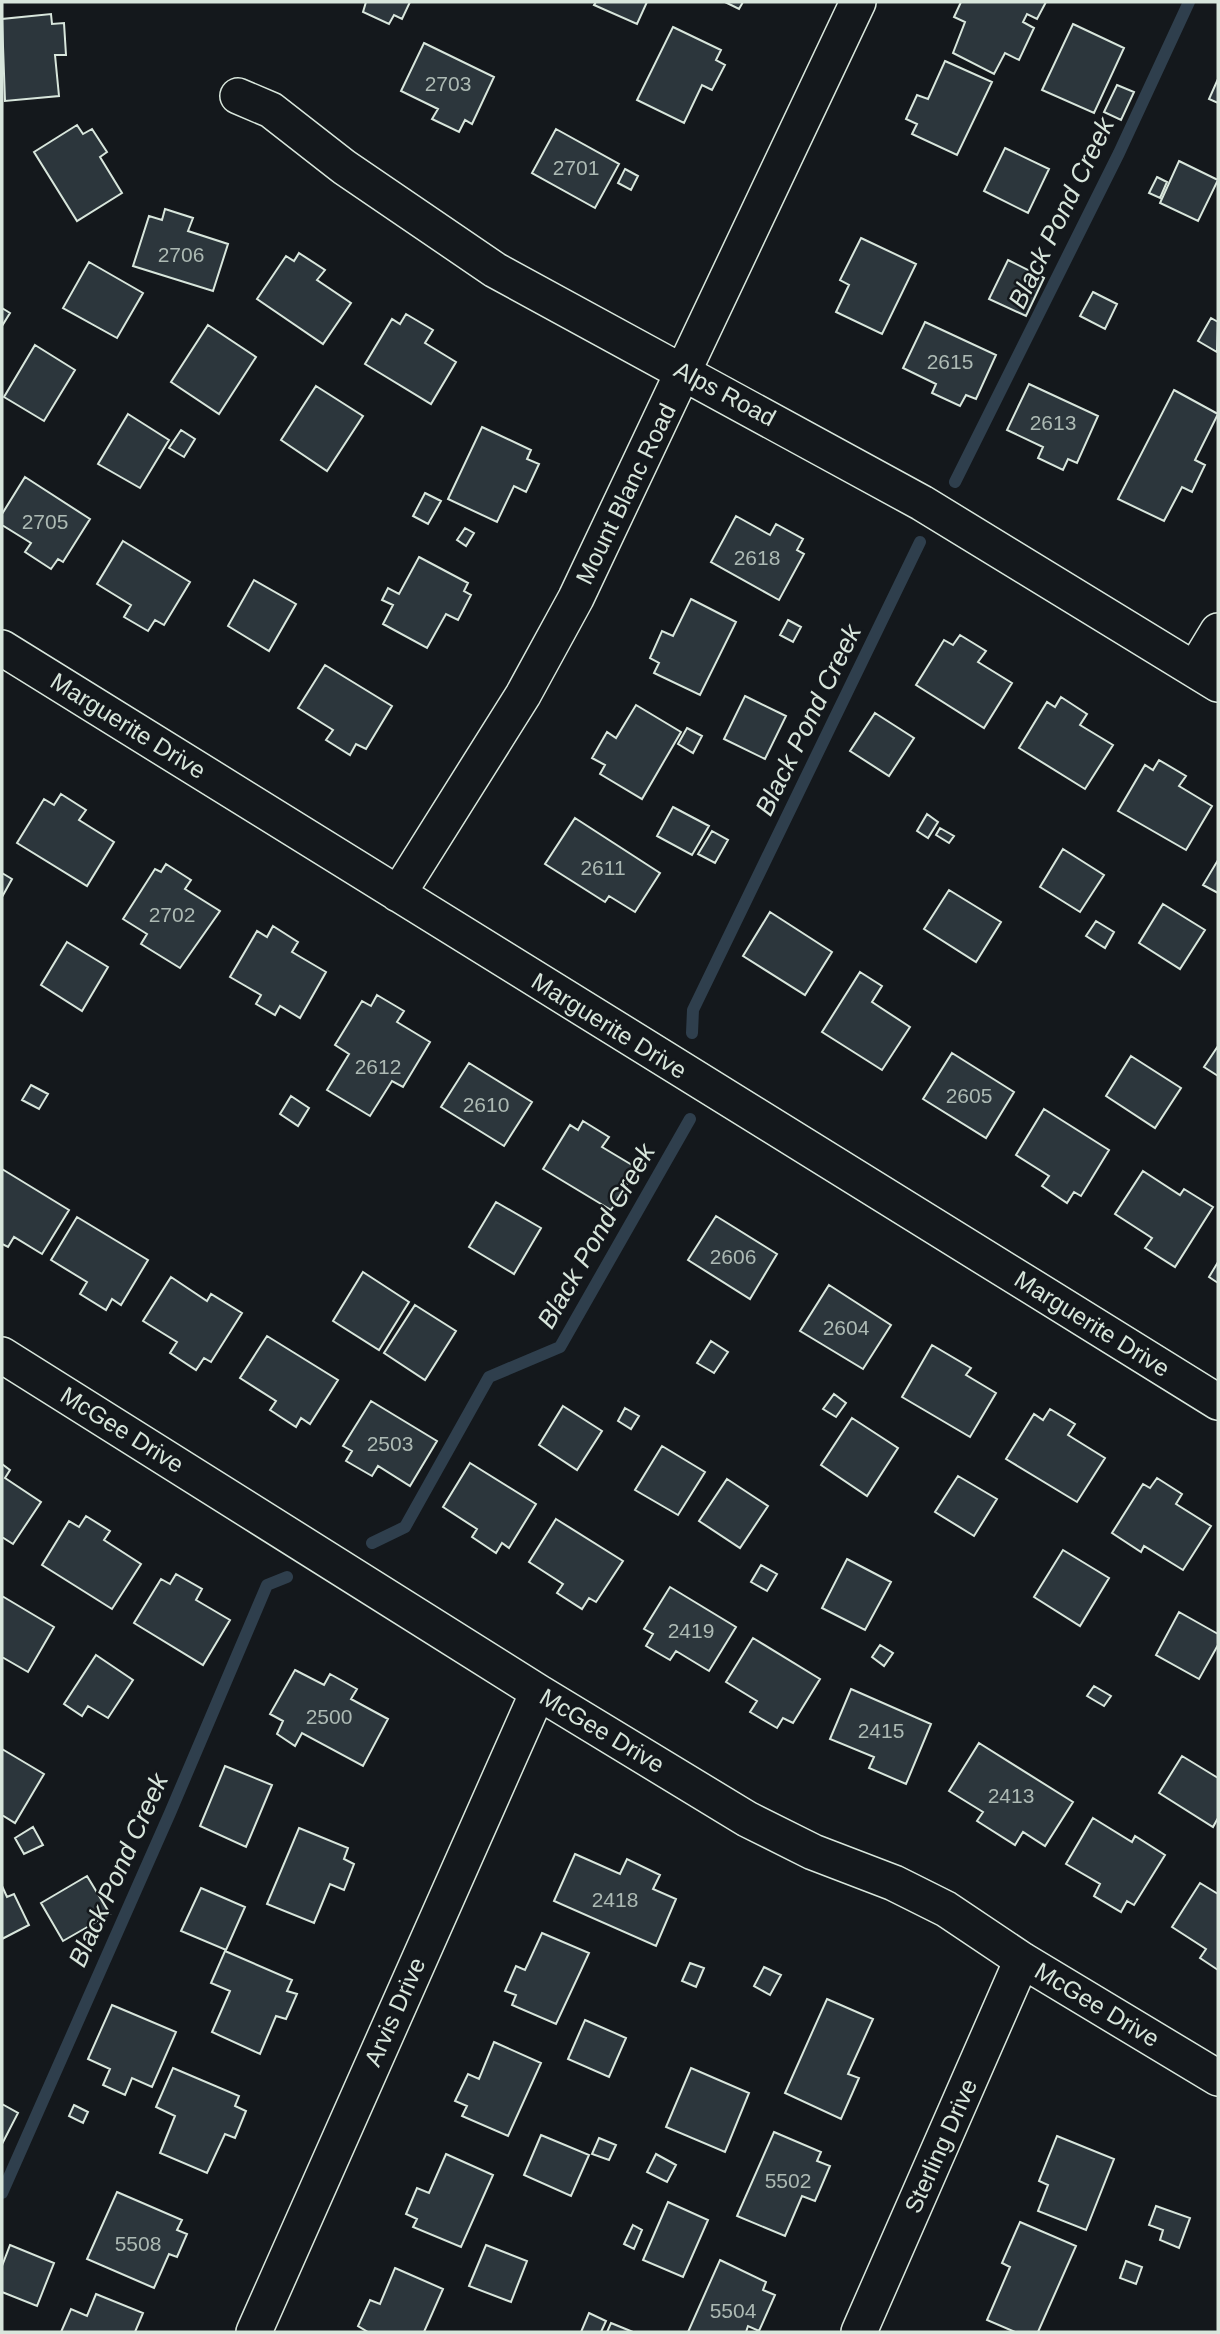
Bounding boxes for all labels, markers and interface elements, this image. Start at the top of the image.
house number: 2703 [425,72,471,95]
water label: Black Pond Creek [1002,111,1121,313]
house number: 2701 [553,156,599,179]
house number: 2706 [158,243,204,266]
house number: 2615 [927,350,973,373]
street label: Alps Road [670,356,780,431]
street label: Mount Blanc Road [570,399,681,588]
house number: 2613 [1030,411,1076,434]
house number: 2705 [22,510,68,533]
house number: 2618 [734,546,780,569]
water label: Black Pond Creek [749,618,868,820]
street label: Marguerite Drive [46,667,211,784]
house number: 2611 [580,856,626,879]
house number: 2702 [149,903,195,926]
street label: Marguerite Drive [527,967,692,1084]
house number: 2612 [355,1055,401,1078]
house number: 2605 [946,1084,992,1107]
house number: 2610 [463,1093,509,1116]
water label: Black Pond Creek [531,1137,662,1334]
house number: 2606 [710,1245,756,1268]
street label: Marguerite Drive [1010,1265,1175,1382]
house number: 2604 [823,1316,870,1339]
street label: McGee Drive [56,1381,189,1478]
house number: 2503 [367,1432,413,1455]
house number: 2419 [668,1619,714,1642]
street label: McGee Drive [535,1683,669,1778]
house number: 2500 [306,1705,352,1728]
house number: 2415 [858,1719,904,1742]
water label: Black Pond Creek [62,1767,175,1971]
house number: 2413 [988,1784,1034,1807]
house number: 2418 [592,1888,638,1911]
street label: Arvis Drive [359,1953,430,2070]
street label: McGee Drive [1030,1957,1164,2052]
street label: Sterling Drive [899,2075,982,2217]
house number: 5502 [765,2169,811,2192]
house number: 5508 [115,2232,161,2255]
house number: 5504 [710,2299,757,2322]

